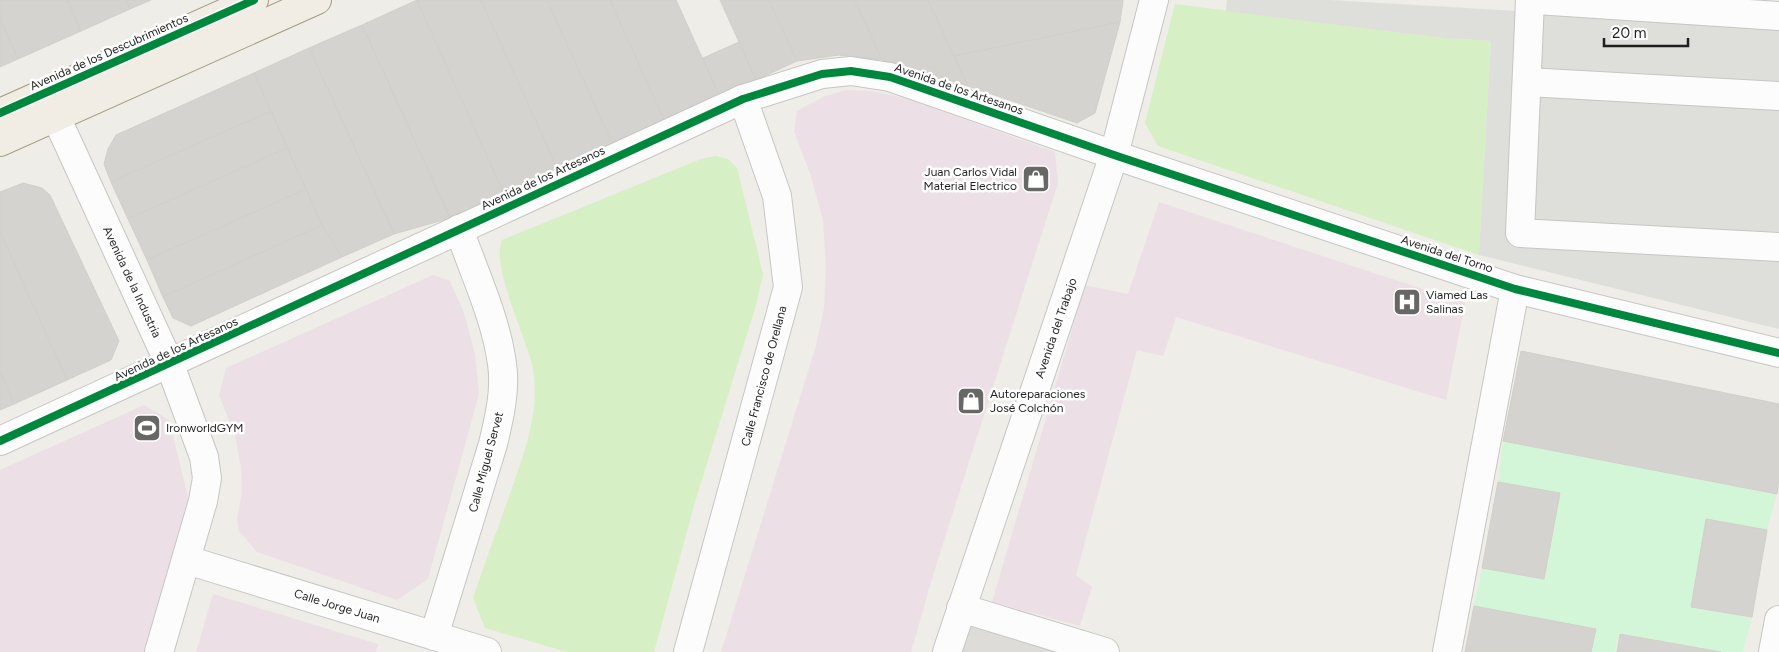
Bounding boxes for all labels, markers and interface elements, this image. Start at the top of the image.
street label: Avenida de los Descubrimientos [28,11,191,93]
scale bar [1604,15,1688,47]
text: 20 m [1612,24,1646,42]
street label: Avenida de los Artesanos [893,60,1026,118]
street label: Avenida de los Artesanos [479,143,608,213]
shop icon: Juan Carlos Vidal Material Electrico [1021,164,1051,194]
place label: Juan Carlos Vidal Material Electrico [923,165,1017,193]
street label: Avenida de la Industria [100,224,164,340]
street label: Avenida del Torno [1399,233,1495,275]
street label: Avenida del Trabajo [1032,276,1080,380]
hospital icon: Viamed Las Salinas [1392,287,1422,317]
place label: Viamed Las Salinas [1426,288,1488,316]
street label: Calle Francisco de Orellana [738,304,790,448]
street label: Avenida de los Artesanos [112,314,241,384]
shop icon: Autoreparaciones José Colchón [956,386,986,416]
place label: Autoreparaciones José Colchón [990,387,1086,415]
street label: Calle Miguel Servet [466,410,506,514]
sports icon: IronworldGYM [132,413,162,443]
place label: IronworldGYM [166,421,243,435]
street label: Calle Jorge Juan [292,586,382,626]

